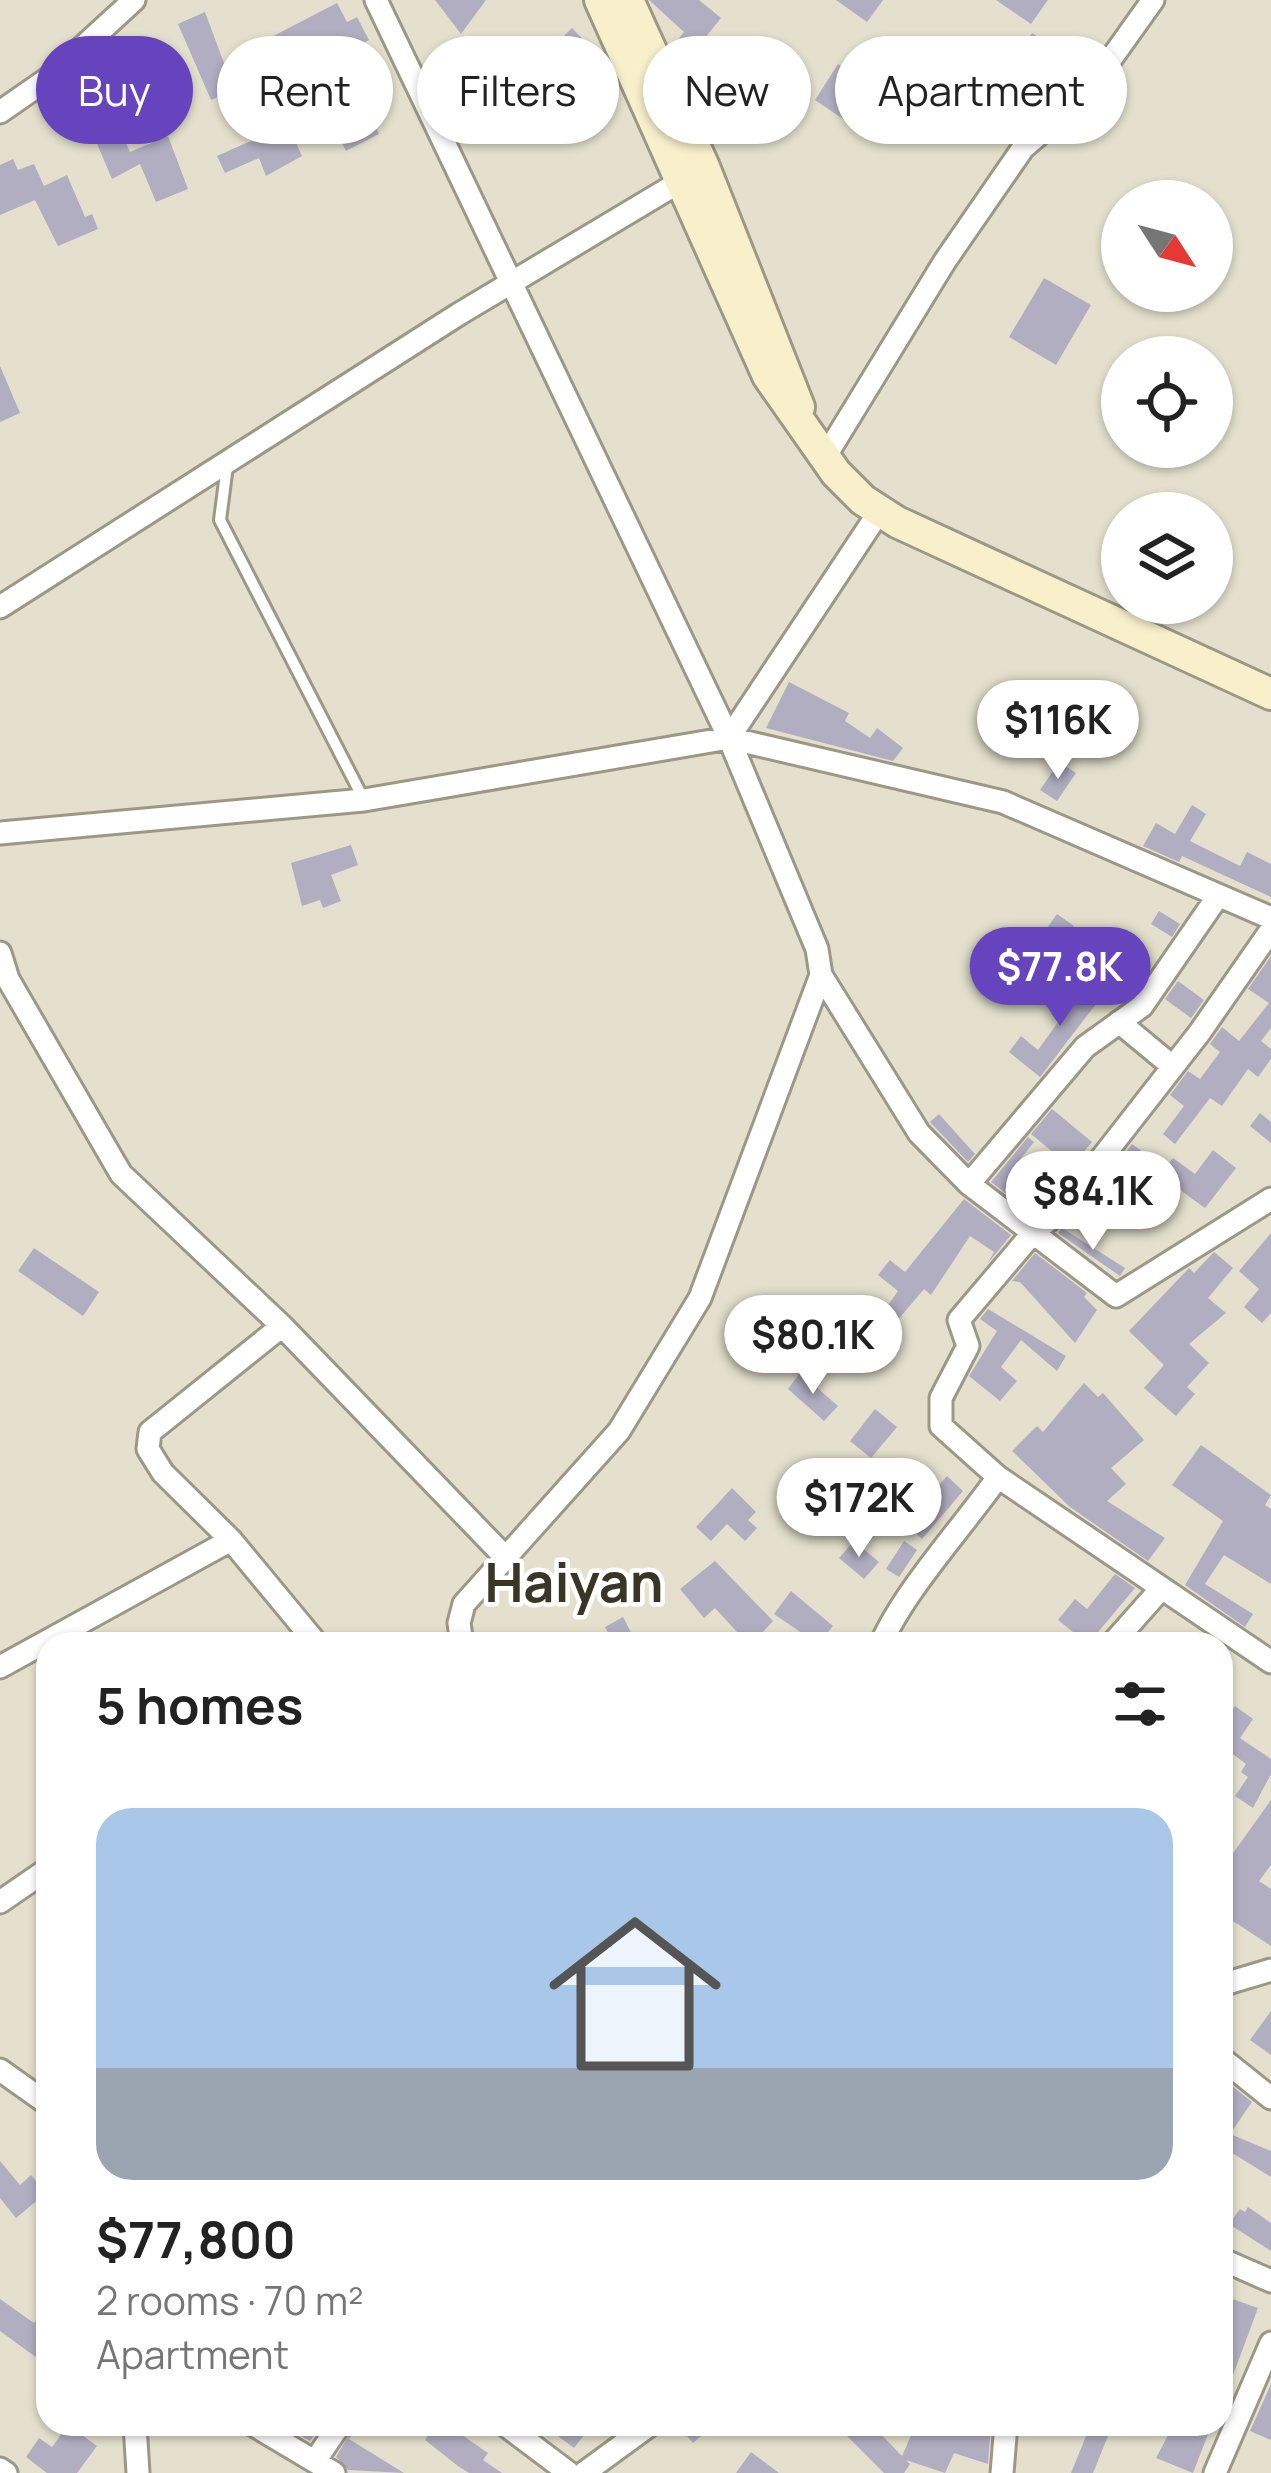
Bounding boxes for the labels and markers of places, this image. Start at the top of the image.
pin: $116K [974,680,1142,782]
pin: $77.8K [962,927,1158,1029]
pin: $84.1K [995,1151,1191,1253]
pin: $80.1K [715,1295,911,1397]
pin: $172K [775,1458,943,1560]

